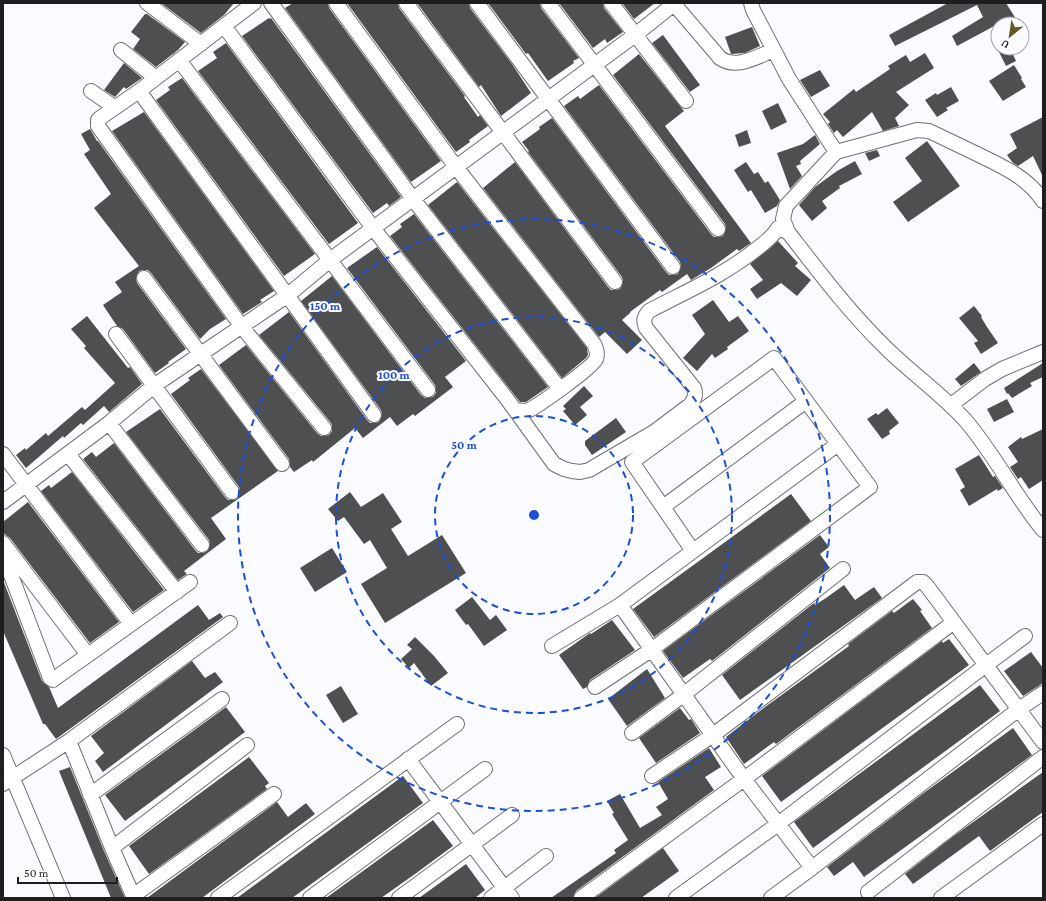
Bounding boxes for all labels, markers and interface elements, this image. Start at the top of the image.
north arrow [990,16,1030,56]
text: U [998,37,1011,52]
text: 150 m [310,299,341,313]
text: 100 m [378,368,411,382]
text: 50 m [451,438,478,452]
centre of rings [527,508,541,522]
scale bar [18,859,117,885]
text: 50 m [24,866,49,880]

